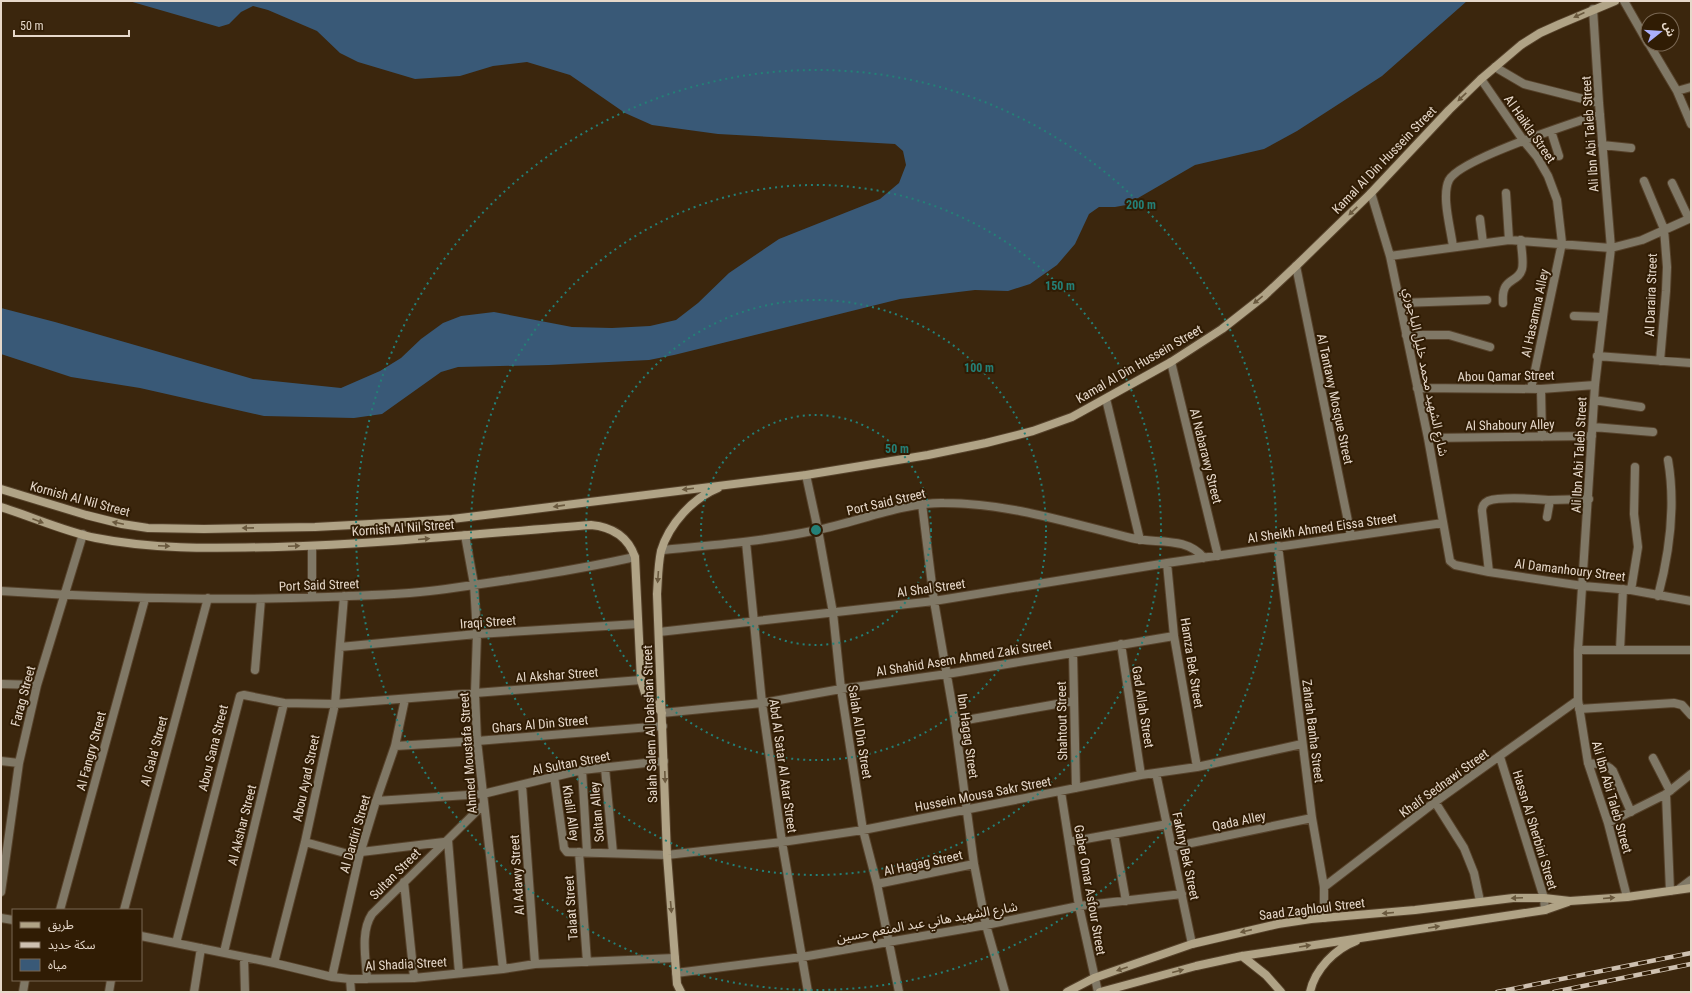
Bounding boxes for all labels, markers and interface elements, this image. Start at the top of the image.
scale bar [14,12,129,38]
one-way arrow [1573,12,1585,18]
north arrow [1640,12,1680,52]
text: 50 m [20,19,44,33]
text: ش [1661,20,1678,38]
street label: Ali Ibn Abi Taleb Street [1578,75,1602,192]
one-way arrow [1457,92,1467,102]
street label: Al Haikla Street [1501,92,1559,166]
street label: Kamal Al Din Hussein Street [1329,103,1439,217]
text: 200 m [1126,198,1156,212]
one-way arrow [1348,206,1358,216]
street label: Al Daraira Street [1642,253,1660,337]
street label: Al Hasamna Alley [1518,267,1552,359]
text: 150 m [1045,279,1075,293]
street label: شارع الشهيد محمد خليل الباجوري [1398,286,1451,458]
one-way arrow [1253,296,1264,305]
street label: Kamal Al Din Hussein Street [1073,322,1205,406]
street label: Al Tantawy Mosque Street [1314,332,1356,466]
text: 100 m [964,361,994,375]
street label: Abou Qamar Street [1457,368,1555,384]
street label: Ali Ibn Abi Taleb Street [1568,396,1590,513]
street label: Al Nabarawy Street [1187,407,1225,505]
street label: Al Shaboury Alley [1465,417,1555,433]
text: 50 m [885,442,909,456]
street label: Kornish Al Nil Street [28,478,132,520]
one-way arrow [682,486,694,492]
street label: Port Said Street [845,486,927,518]
one-way arrow [553,503,565,509]
street label: Al Sheikh Ahmed Eissa Street [1246,510,1398,546]
street label: Kornish Al Nil Street [351,517,455,539]
one-way arrow [32,518,44,524]
one-way arrow [112,520,124,526]
centre of rings [809,523,823,537]
one-way arrow [241,525,254,531]
one-way arrow [418,535,430,542]
one-way arrow [158,543,170,550]
one-way arrow [288,543,301,549]
street label: Al Damanhoury Street [1514,556,1626,584]
one-way arrow [655,571,662,583]
street label: Port Said Street [278,576,360,594]
street label: Al Shal Street [896,576,966,600]
street label: Iraqi Street [459,613,517,631]
street label: Hamza Bek Street [1177,617,1207,710]
street label: Al Shahid Asem Ahmed Zaki Street [875,637,1053,679]
street label: Salah Salem Al Dahshan Street [640,645,660,803]
street label: Farag Street [8,664,38,728]
street label: Al Akshar Street [515,665,599,685]
street label: Gad Allah Street [1129,665,1157,749]
street label: Zahrah Banha Street [1299,678,1327,784]
street label: Shahtout Street [1054,681,1070,761]
street label: Salah Al Din Street [845,684,875,780]
street label: Ahmed Moustafa Street [456,692,480,814]
street label: Ibn Hagag Street [955,693,981,780]
street label: Abd Al Satar Al Atar Street [766,698,800,834]
street label: Abou Sana Street [195,703,231,793]
street label: Al Fangry Street [73,710,109,792]
street label: Ghars Al Din Street [491,712,589,736]
street label: Al Gala' Street [137,714,171,788]
street label: Abou Ayad Street [289,733,323,823]
street label: Ali Ibn Abi Taleb Street [1589,739,1635,855]
street label: Khalf Sednawi Street [1397,746,1492,820]
street label: Al Sultan Street [531,748,611,778]
street label: Hassn Al Sherbini Street [1510,768,1560,892]
one-way arrow [661,771,668,783]
street label: Hussein Mousa Sakr Street [914,773,1053,815]
street label: Soltan Alley [587,781,607,843]
street label: Al Akshar Street [225,783,259,867]
street label: Khalil Alley [560,784,582,843]
street label: Al Dardiri Street [337,793,373,875]
street label: Qada Alley [1211,808,1268,834]
street label: Fakhry Bek Street [1169,811,1203,901]
street label: Gaber Omar Asfour Street [1071,824,1109,956]
street label: Al Adawy Street [507,834,527,916]
street label: Sultan Street [366,845,424,903]
street label: Al Hagag Street [882,847,964,879]
street label: Talaat Street [561,875,581,941]
street label: Saad Zaghloul Street [1258,895,1366,923]
one-way arrow [1510,895,1523,901]
one-way arrow [1603,895,1615,901]
street label: شارع الشهيد هاني عبد المنعم حسين [835,899,1019,948]
one-way arrow [668,901,675,913]
legend [12,909,142,981]
one-way arrow [1382,909,1394,916]
text: طريق [48,918,74,933]
one-way arrow [1428,924,1440,930]
one-way arrow [1240,928,1252,934]
text: سكة حديد [48,938,96,952]
one-way arrow [1299,943,1311,949]
street label: Al Shadia Street [365,954,447,974]
text: مياه [48,958,67,972]
one-way arrow [1115,966,1127,972]
one-way arrow [1172,968,1184,974]

